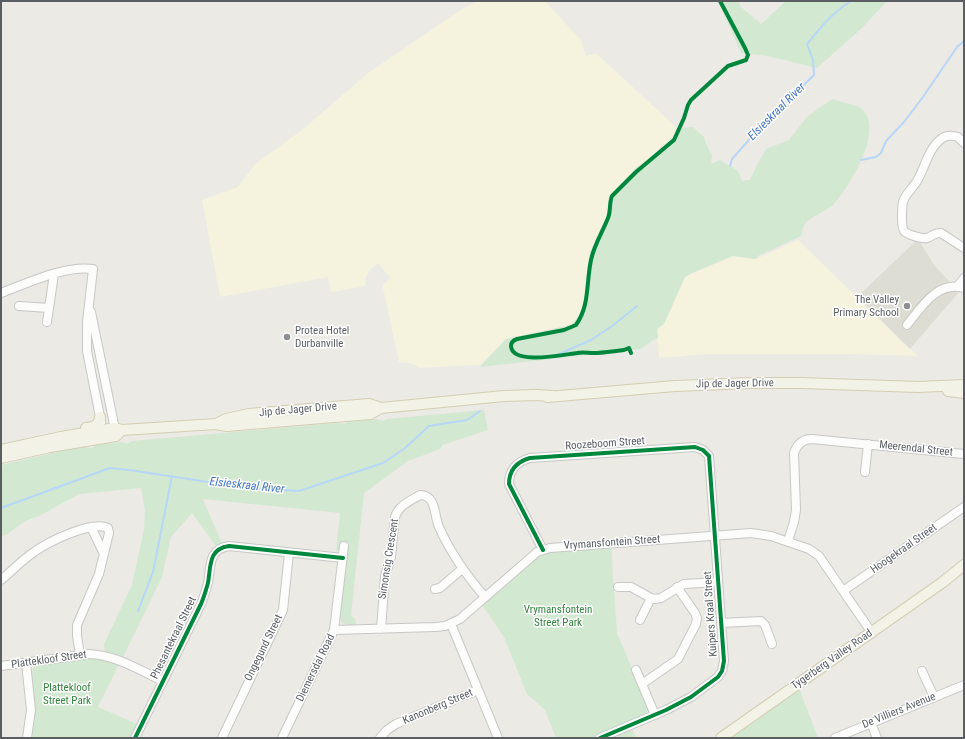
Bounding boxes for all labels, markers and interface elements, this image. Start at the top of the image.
water label: Elsieskraal River [745,80,809,144]
place label: The Valley Primary School [833,293,899,319]
marker: The Valley Primary School [902,301,912,311]
place label: Protea Hotel Durbanville [295,324,349,350]
marker: Protea Hotel Durbanville [282,332,292,342]
street label: Jip de Jager Drive [696,377,774,391]
street label: Jip de Jager Drive [259,400,337,420]
street label: Roozeboom Street [565,435,645,453]
street label: Meerendal Street [879,439,953,459]
water label: Elsieskraal River [209,475,285,497]
street label: Simonsig Crescent [376,518,402,600]
street label: Hoogekraal Street [868,521,940,577]
street label: Vrymansfontein Street [563,533,661,553]
street label: Kuipers Kraal Street [701,571,721,657]
street label: Phesantekraal Street [148,595,200,681]
park label: Vrymansfontein Street Park [524,603,592,629]
street label: Ongegund Street [242,613,286,683]
street label: Tygerberg Valley Road [789,627,875,693]
street label: Diemersdal Road [294,632,338,704]
street label: Plattekloof Street [11,648,87,672]
park label: Plattekloof Street Park [43,681,91,707]
street label: Kanonberg Street [401,686,475,728]
street label: De Villiers Avenue [860,690,938,732]

